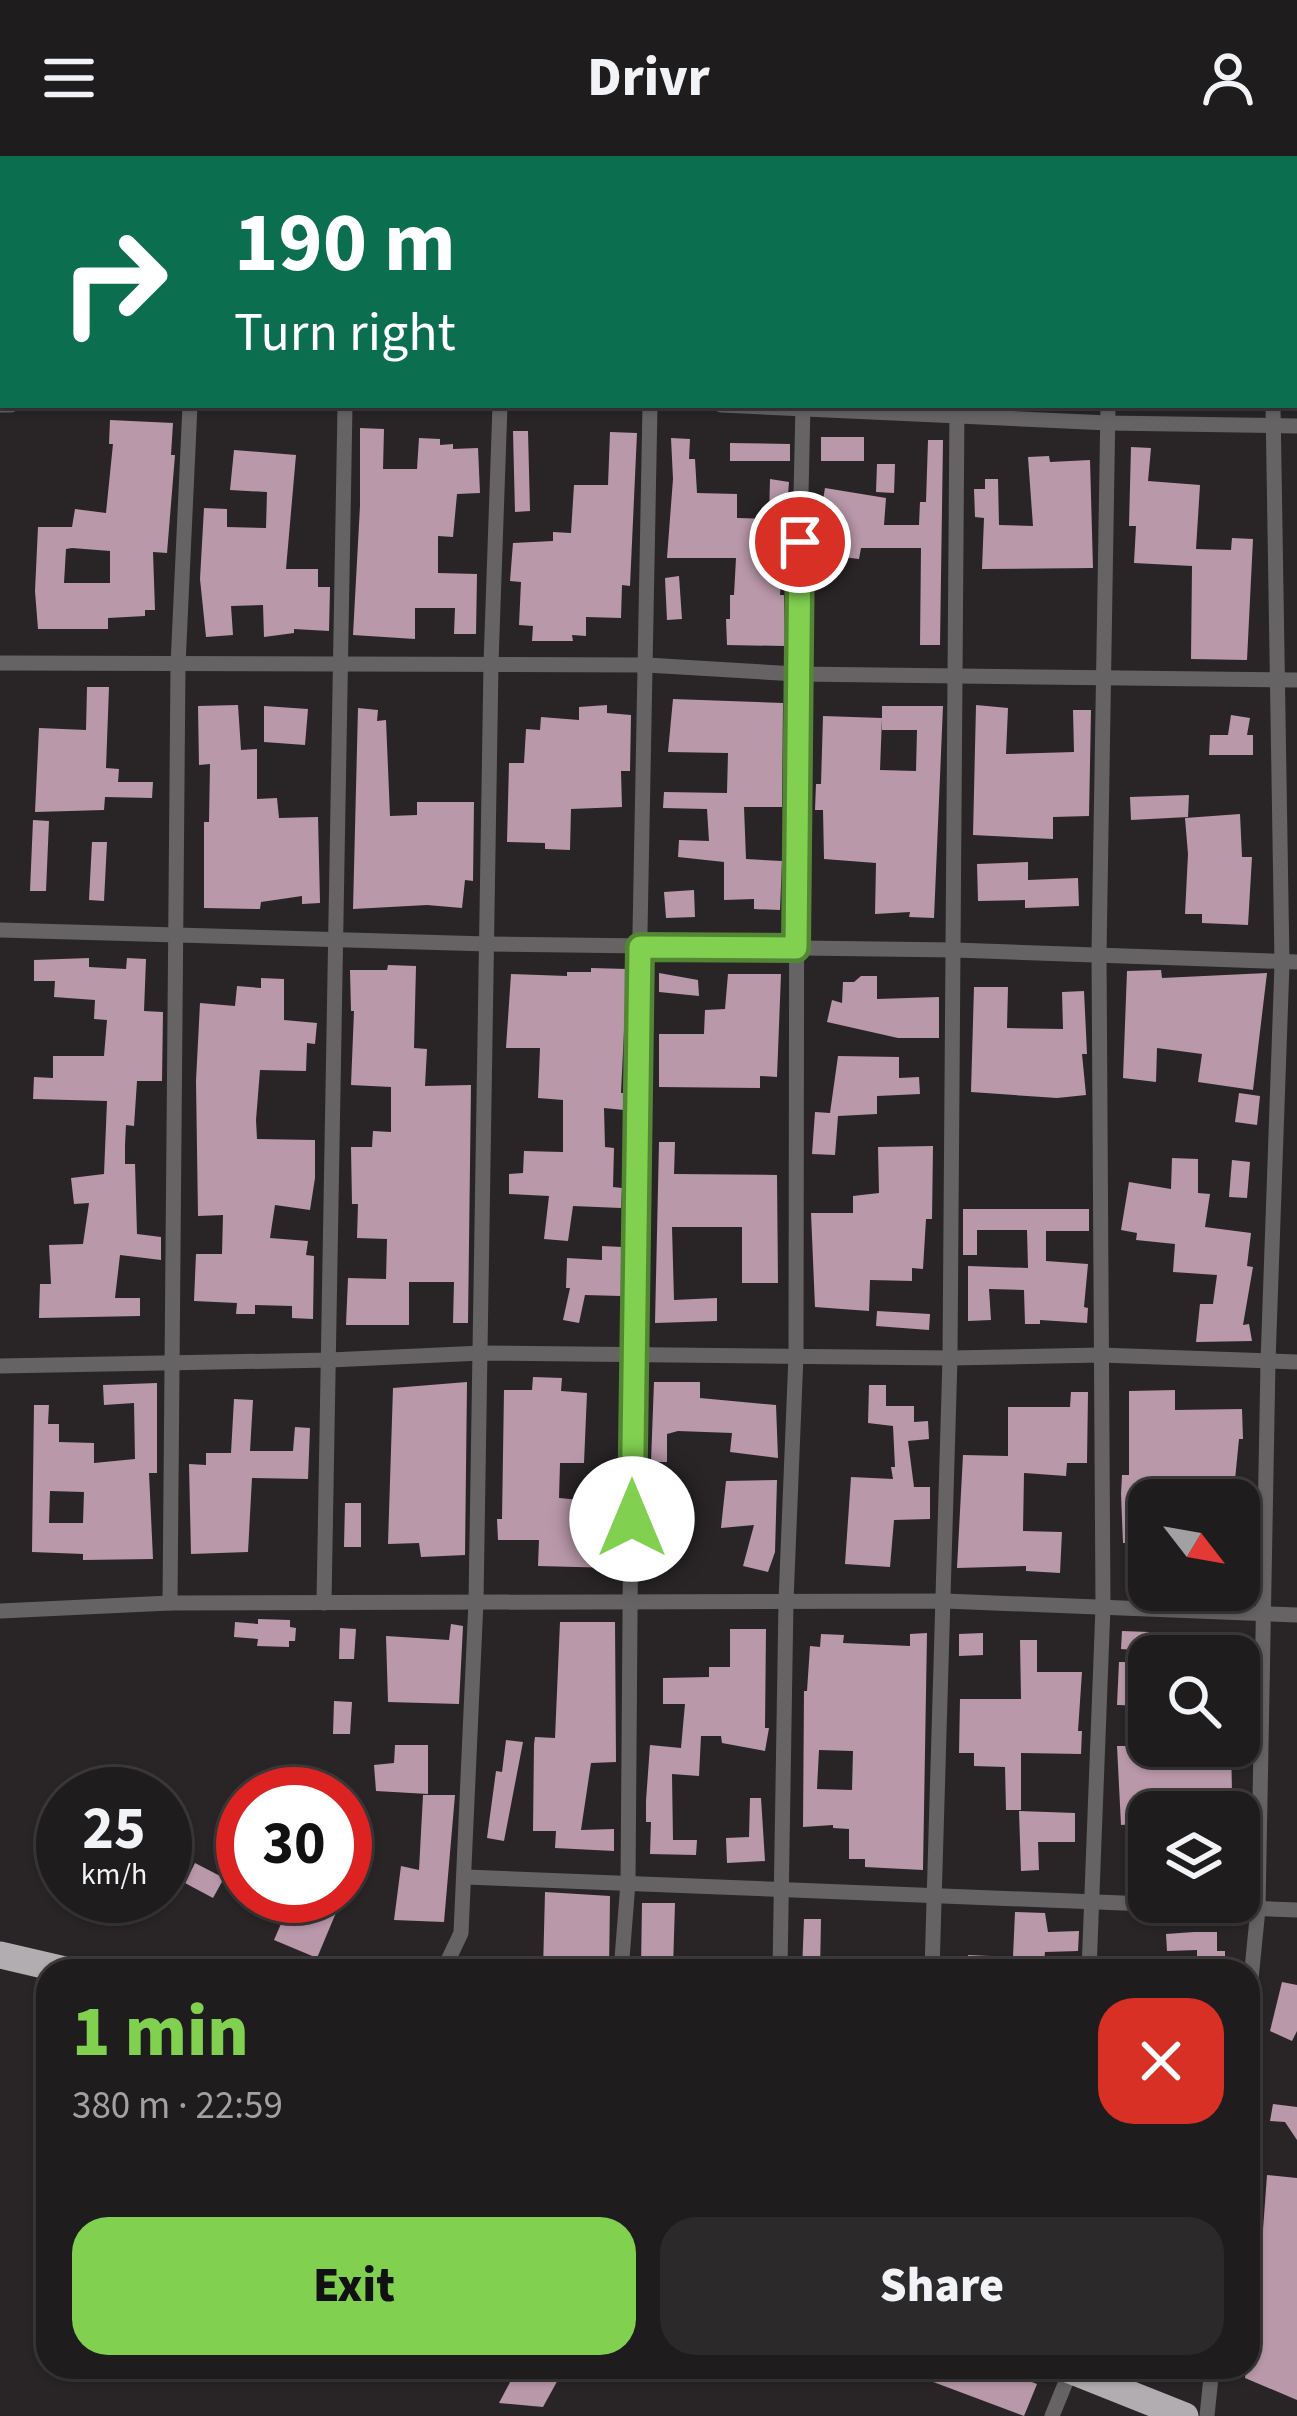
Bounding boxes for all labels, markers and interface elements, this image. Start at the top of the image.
text: Drivr [587,40,710,117]
icon: menu [36,45,102,111]
icon: person [1195,45,1261,111]
text: 190 m [234,184,456,304]
icon: right [36,204,192,360]
text: Turn right [234,295,456,372]
pin [749,491,851,593]
icon: arrive [767,509,833,575]
position arrow [569,1456,695,1582]
north arrow [1128,1479,1260,1611]
map controls [1128,1479,1260,1923]
button: search [1128,1635,1260,1767]
speed limit sign: 30 [216,1767,372,1923]
text: 25 [82,1787,146,1872]
button: layers [1128,1791,1260,1923]
text: km/h [81,1853,147,1896]
text: 1 min [72,1981,249,2084]
button: close [1098,1998,1224,2124]
text: 380 m · 22:59 [72,2078,283,2134]
button: Exit [72,2217,636,2355]
button: Share [660,2217,1224,2355]

